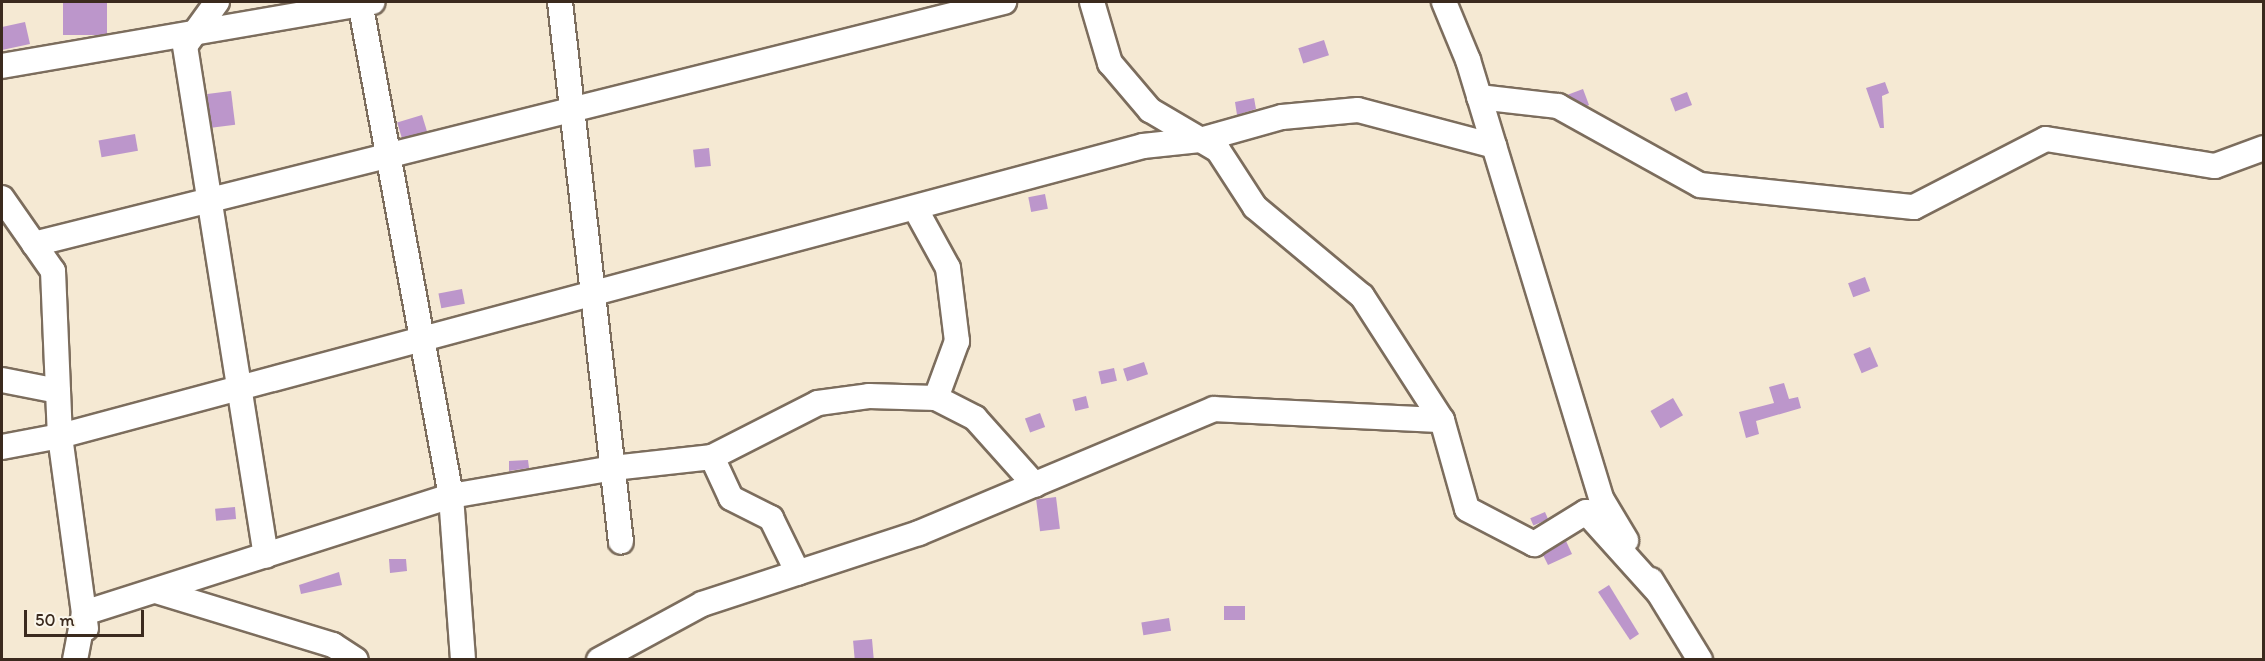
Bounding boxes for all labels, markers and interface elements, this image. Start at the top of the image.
scale bar [27,598,147,636]
text: 50 m [35,609,75,631]

